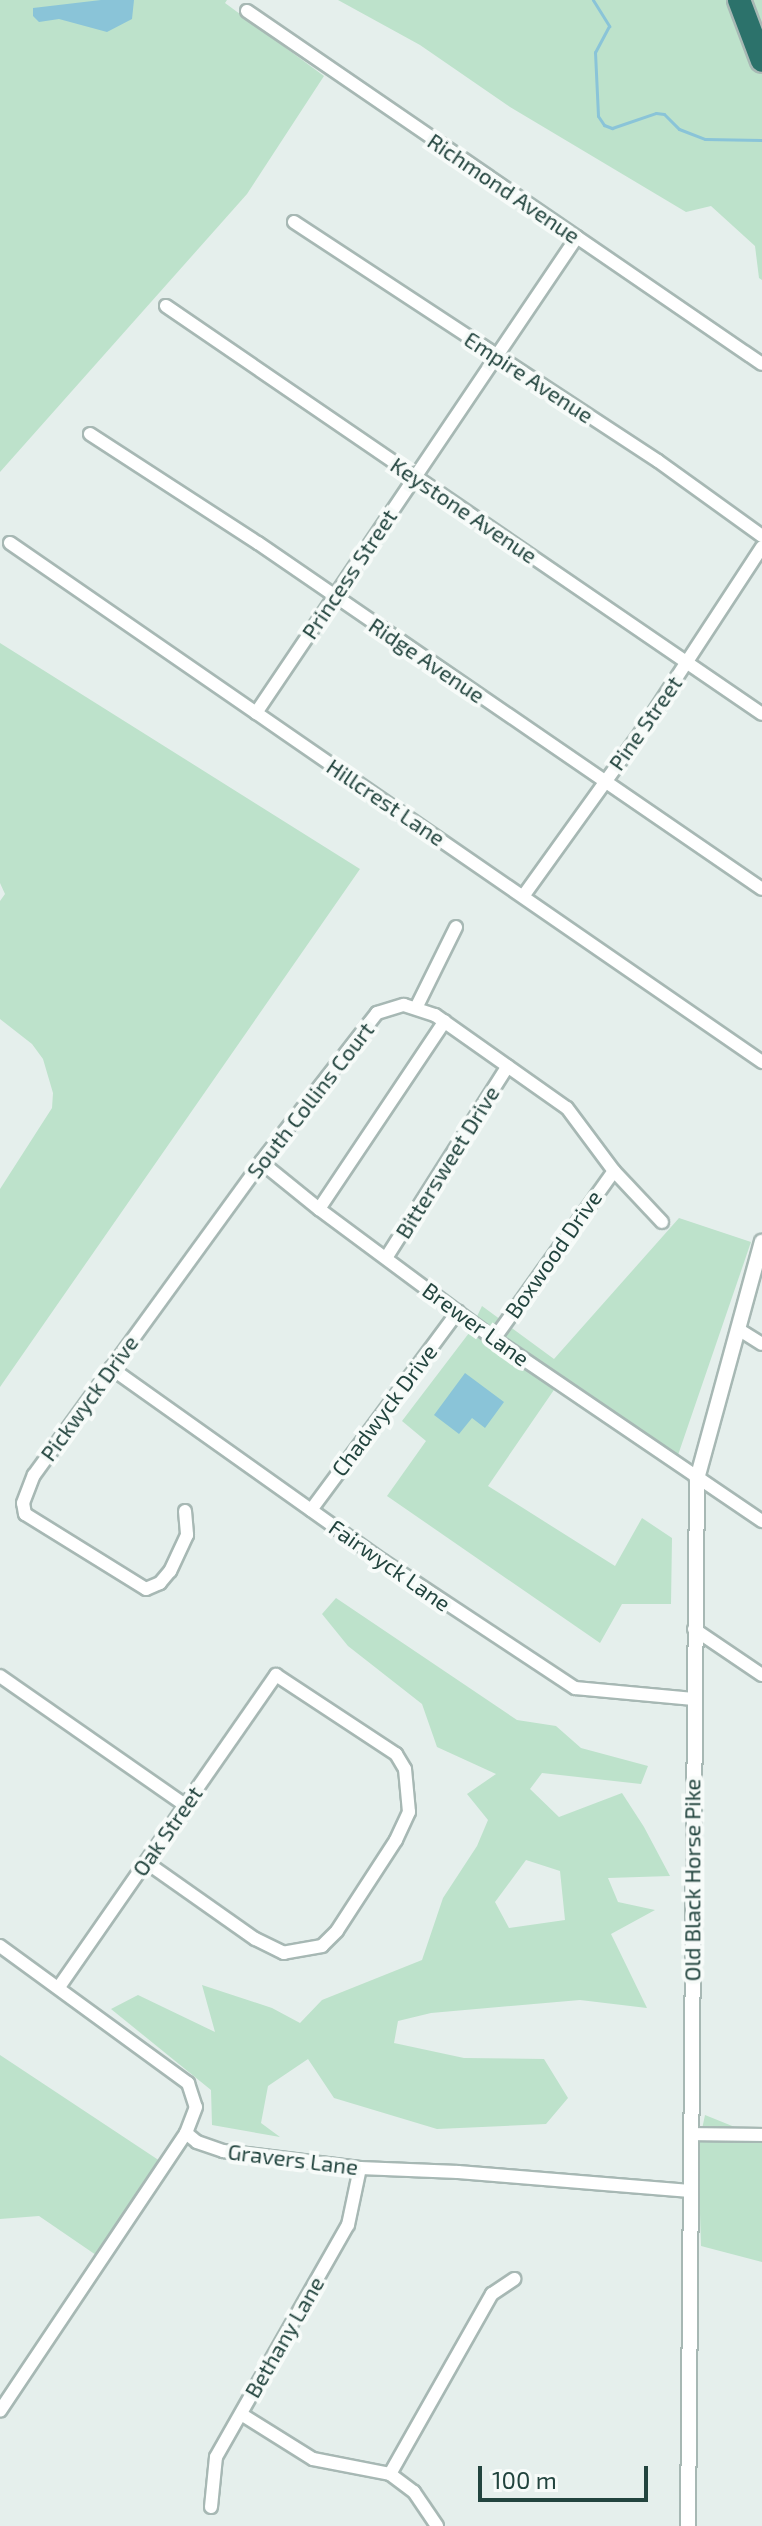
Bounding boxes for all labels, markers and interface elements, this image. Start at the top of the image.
street label: Richmond Avenue [423,127,585,249]
street label: Empire Avenue [459,325,599,429]
street label: Keystone Avenue [386,451,542,569]
street label: Princess Street [296,504,402,644]
street label: Ridge Avenue [364,612,490,708]
street label: Pine Street [603,671,687,775]
street label: Hillcrest Lane [322,753,450,851]
street label: South Collins Court [241,1017,379,1183]
street label: Bittersweet Drive [389,1081,505,1243]
street label: Boxwood Drive [499,1185,607,1323]
street label: Brewer Lane [417,1276,535,1372]
street label: Pickwyck Drive [34,1330,144,1466]
street label: Chadwyck Drive [326,1339,442,1481]
street label: Fairwyck Lane [324,1513,456,1617]
street label: Old Black Horse Pike [679,1779,705,1981]
street label: Oak Street [126,1781,208,1881]
street label: Gravers Lane [226,2138,360,2180]
street label: Bethany Lane [239,2272,329,2402]
scale bar [482,2450,652,2500]
text: 100 m [492,2465,557,2494]

